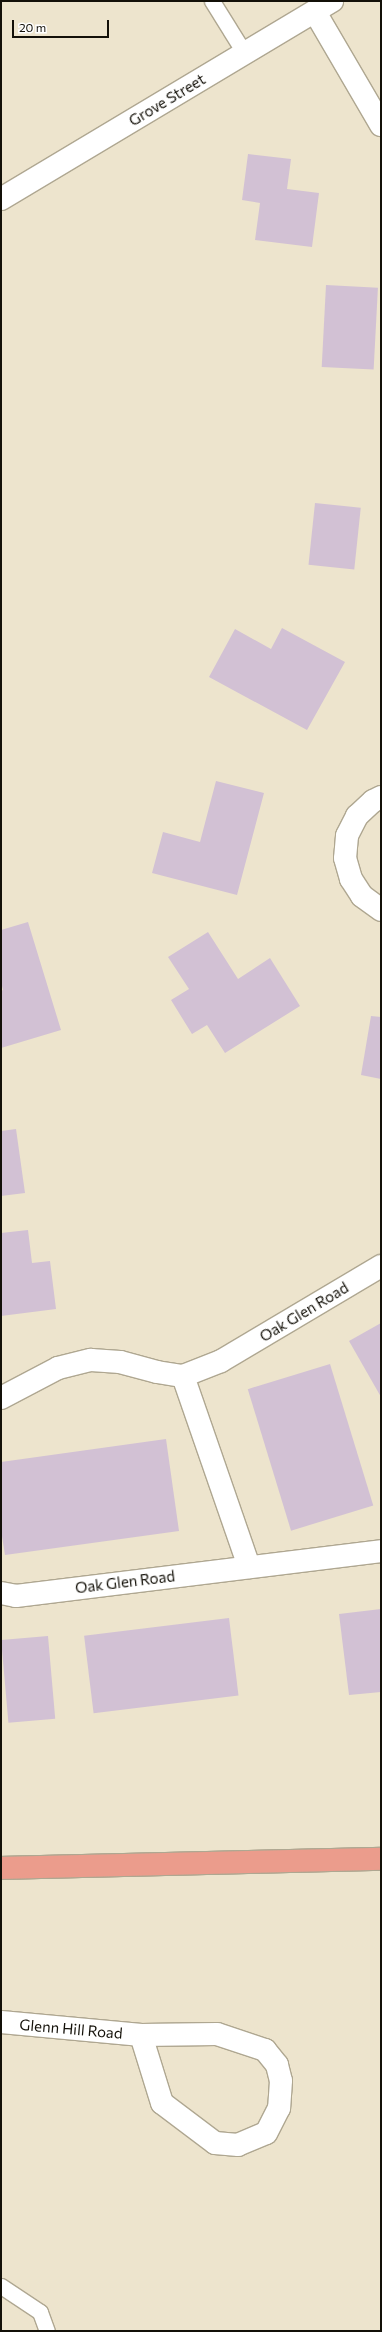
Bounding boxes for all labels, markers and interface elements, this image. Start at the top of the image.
scale bar [14,12,111,38]
text: 20 m [19,20,46,34]
street label: Grove Street [125,70,209,130]
street label: Oak Glen Road [256,1278,352,1346]
street label: Oak Glen Road [74,1567,176,1597]
street label: Glenn Hill Road [19,2016,123,2042]

